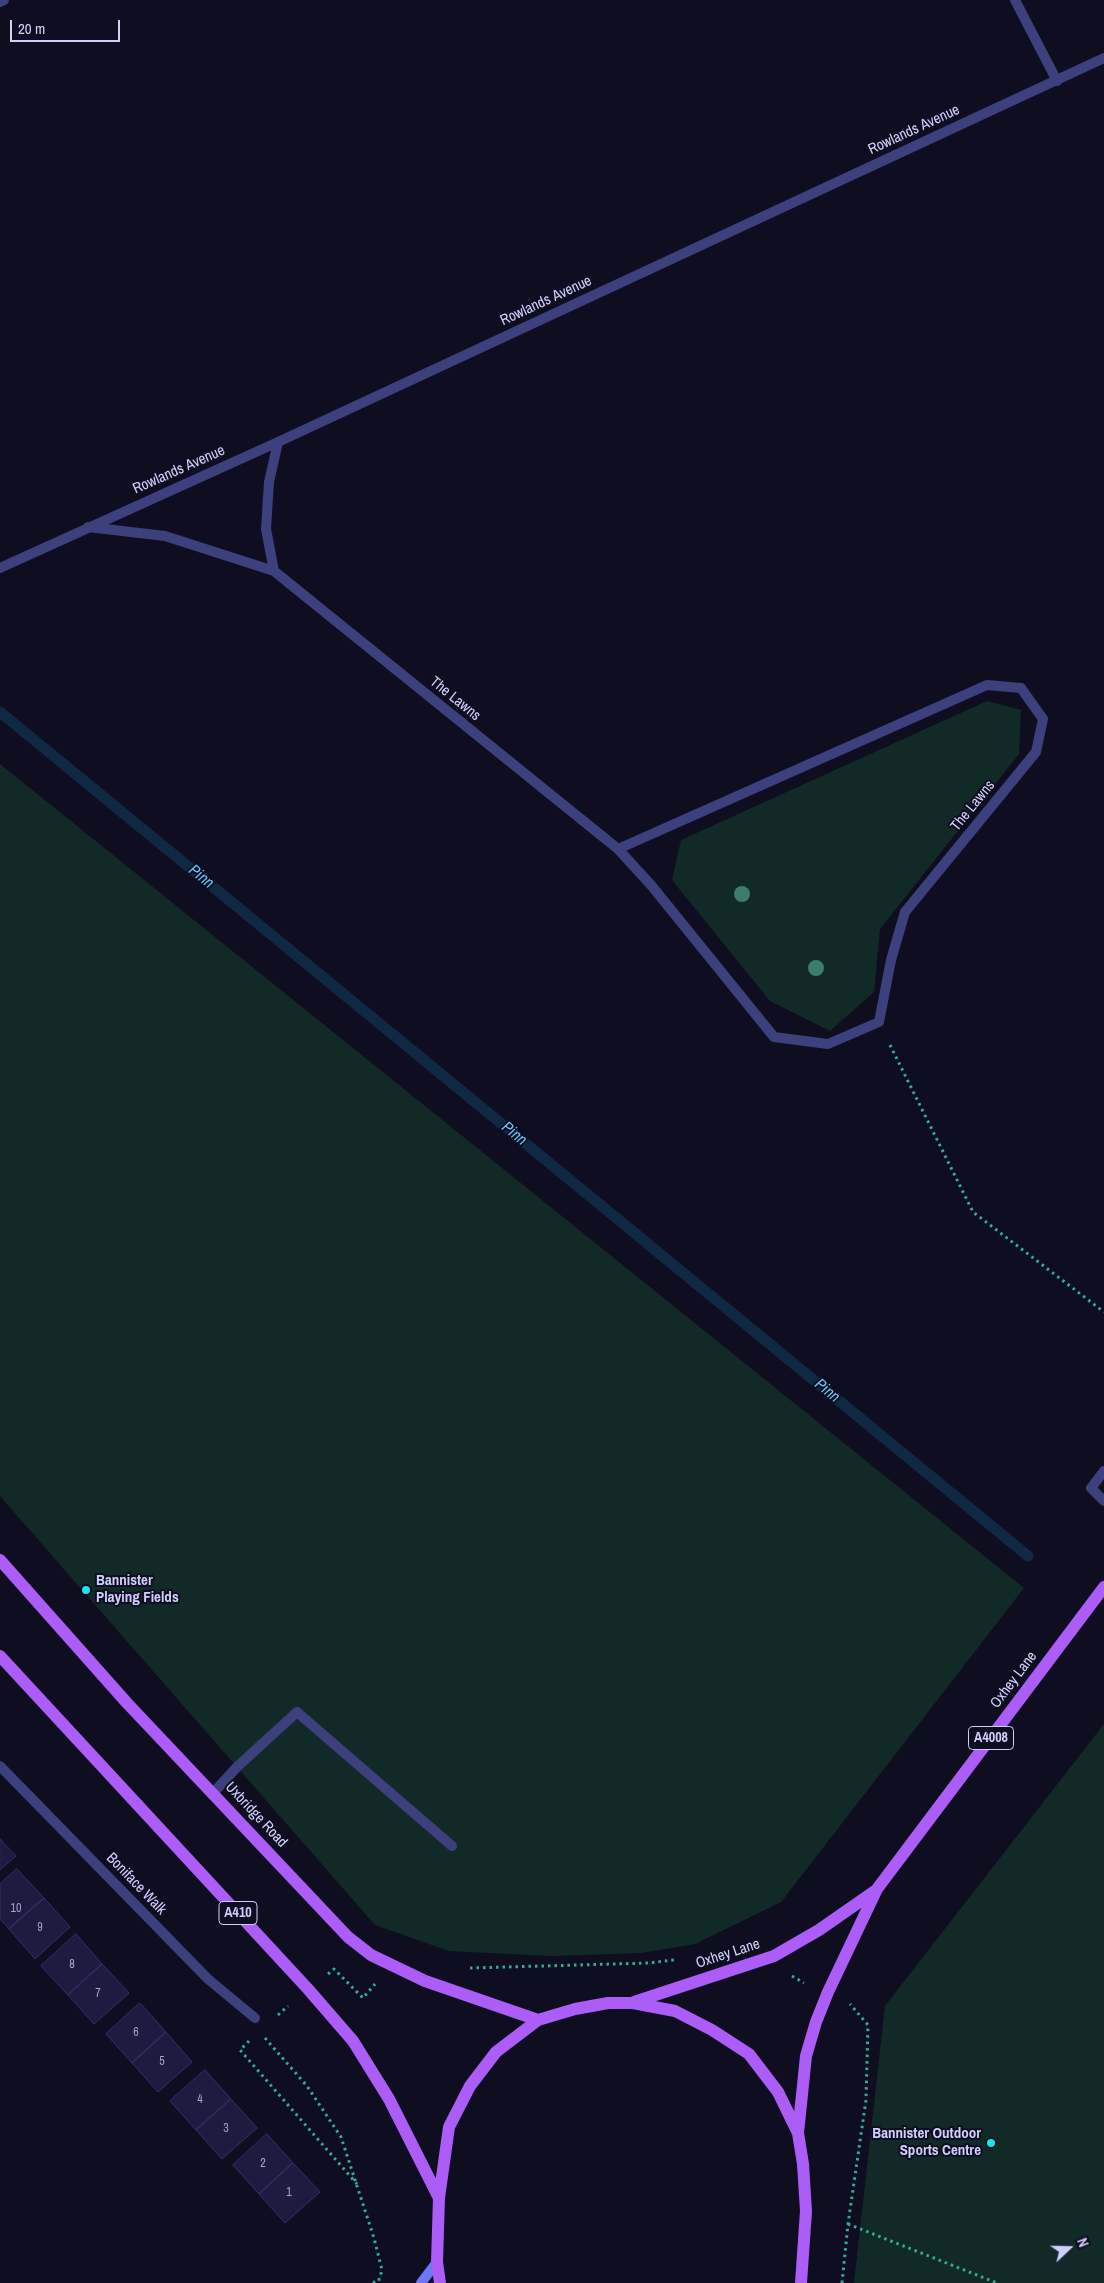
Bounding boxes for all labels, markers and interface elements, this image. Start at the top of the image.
scale bar [12,10,122,42]
text: 20 m [18,18,45,39]
street label: Rowlands Avenue [865,101,963,159]
street label: Rowlands Avenue [497,272,595,330]
street label: Rowlands Avenue [130,442,228,498]
street label: The Lawns [426,673,484,725]
street label: The Lawns [947,777,999,835]
water label: Pinn [184,861,218,893]
water label: Pinn [497,1118,531,1150]
water label: Pinn [810,1375,844,1407]
place label: Bannister Playing Fields [96,1572,179,1607]
marker: Bannister Playing Fields [80,1584,92,1596]
street label: Oxhey Lane [987,1648,1041,1712]
road number: A4008 [968,1726,1014,1750]
street label: Uxbridge Road [221,1779,291,1851]
street label: Boniface Walk [102,1849,170,1919]
house number: 10 [11,1902,21,1916]
road number: A410 [219,1902,257,1925]
house number: 9 [37,1921,43,1935]
street label: Oxhey Lane [694,1935,762,1973]
house number: 8 [69,1958,75,1972]
house number: 7 [95,1987,101,2001]
house number: 6 [133,2026,139,2040]
house number: 5 [159,2055,165,2069]
house number: 4 [197,2093,203,2107]
house number: 3 [223,2122,229,2136]
place label: Bannister Outdoor Sports Centre [872,2125,981,2160]
marker: Bannister Outdoor Sports Centre [985,2137,997,2149]
house number: 2 [260,2157,266,2171]
house number: 1 [286,2186,292,2200]
north arrow [1044,2223,1094,2273]
text: N [1073,2236,1093,2250]

